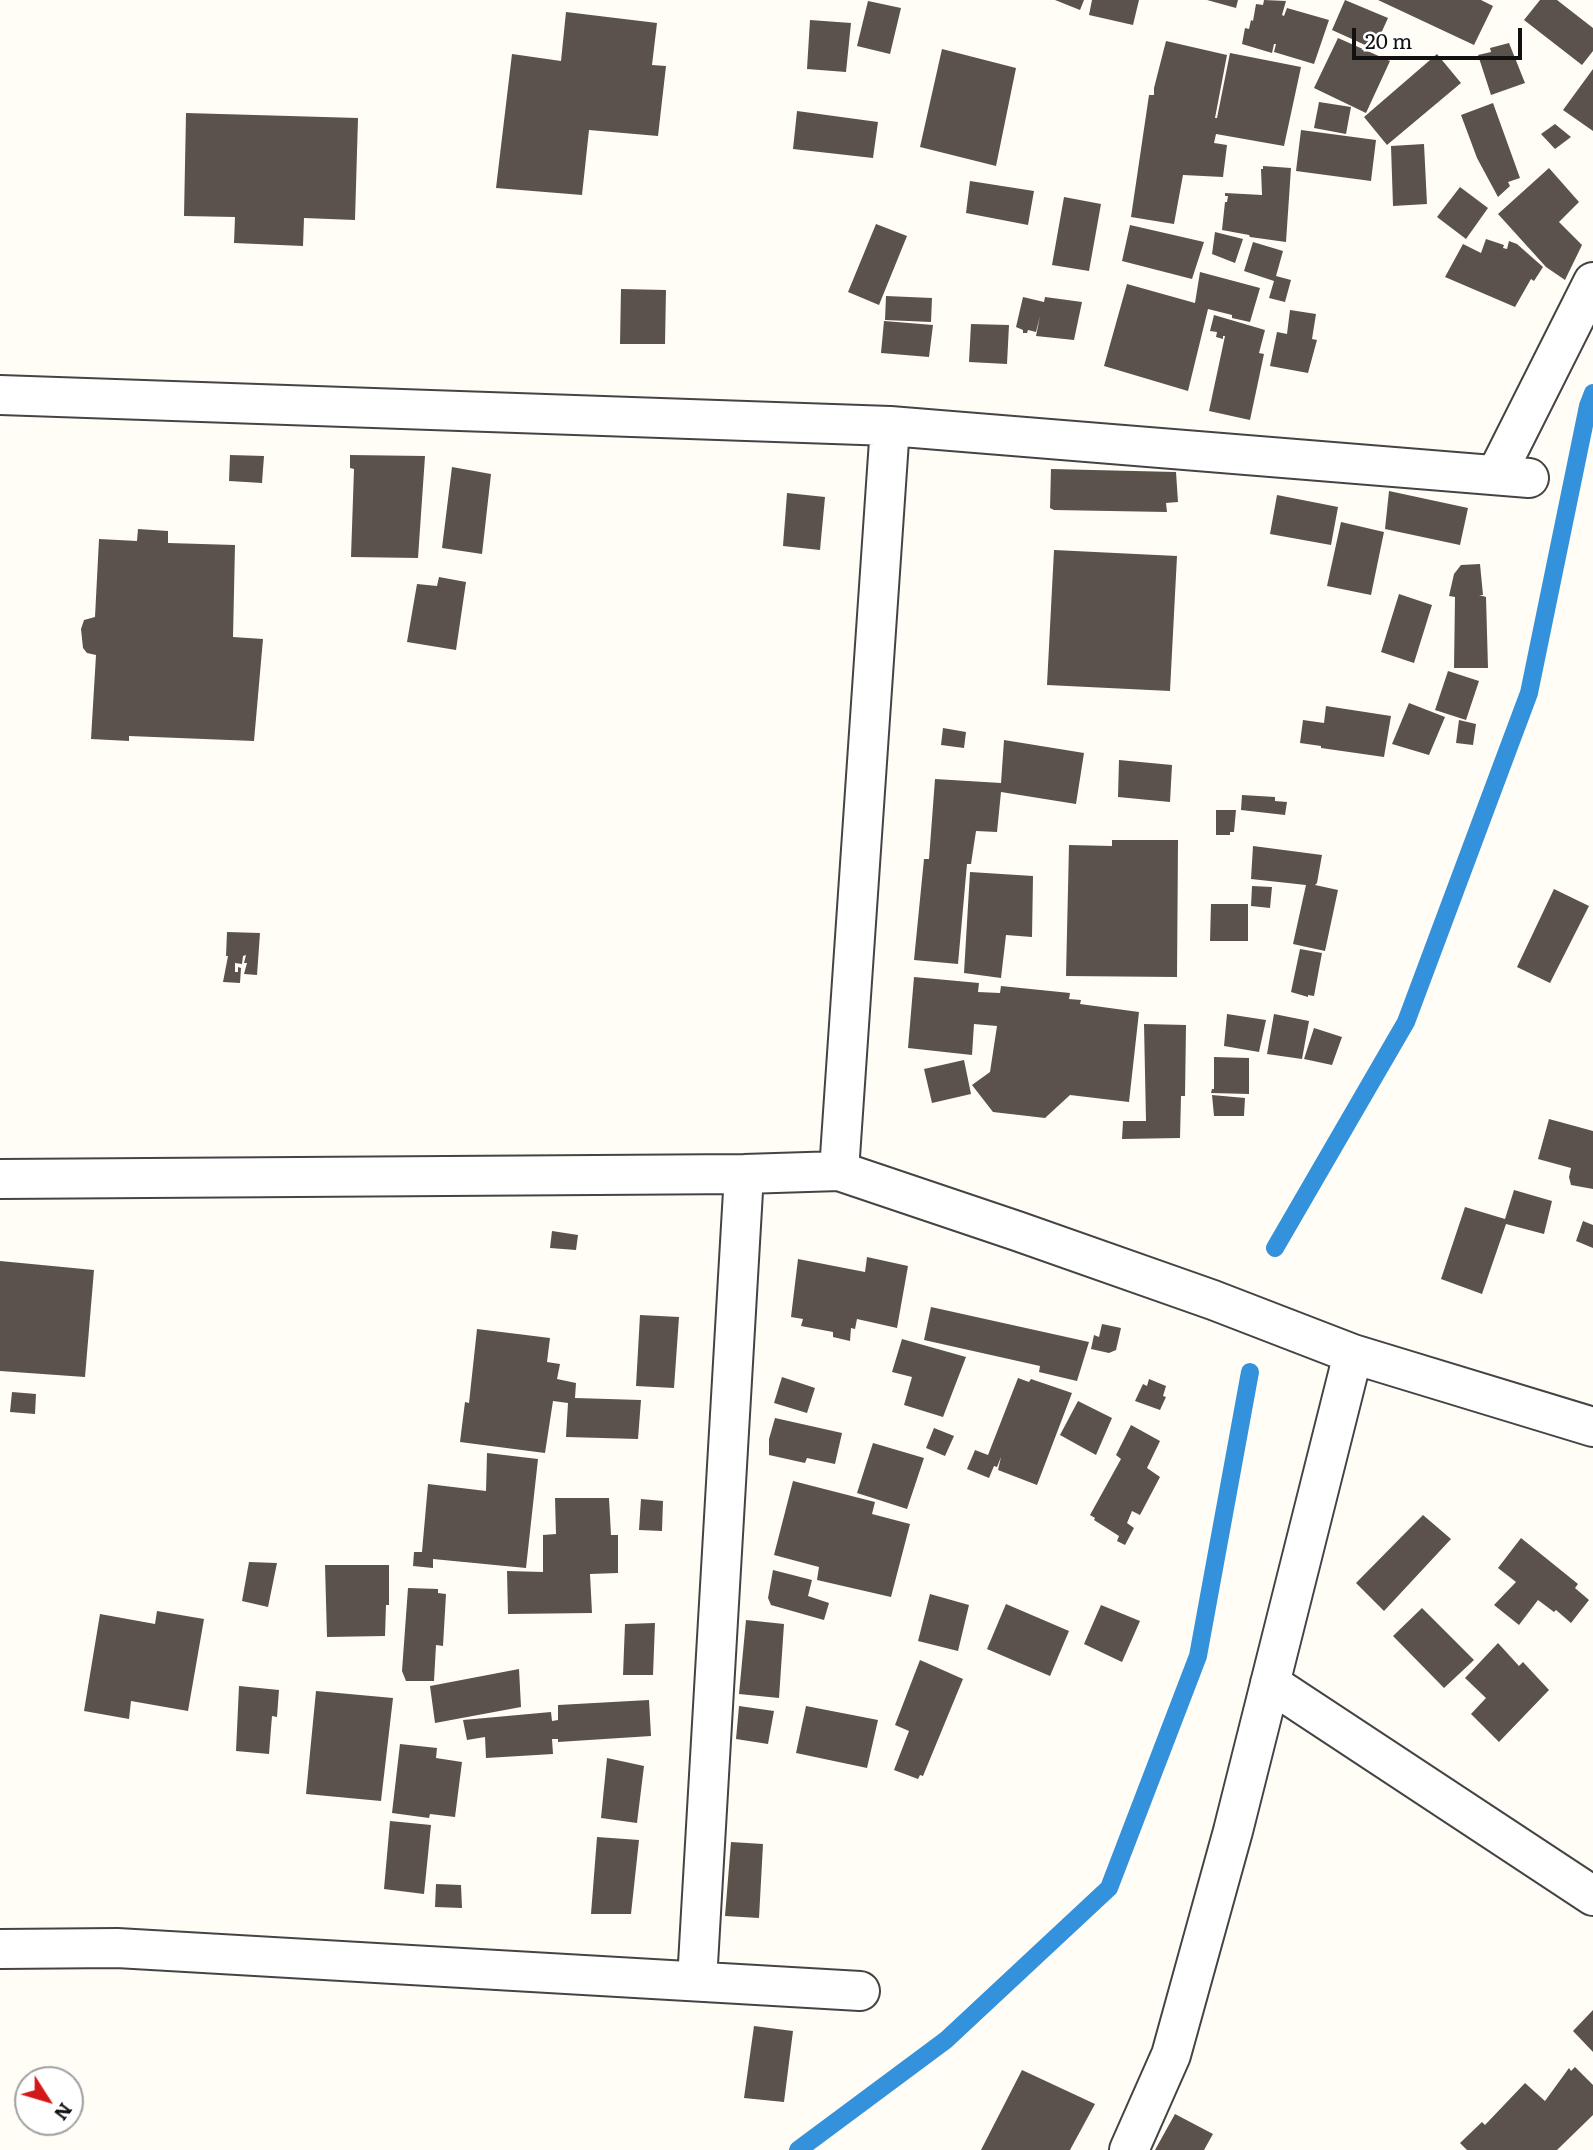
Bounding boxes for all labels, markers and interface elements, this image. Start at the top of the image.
scale bar [1355,14,1525,58]
text: 20 m [1365,24,1412,55]
north arrow [14,2066,84,2136]
text: N [48,2098,80,2127]

